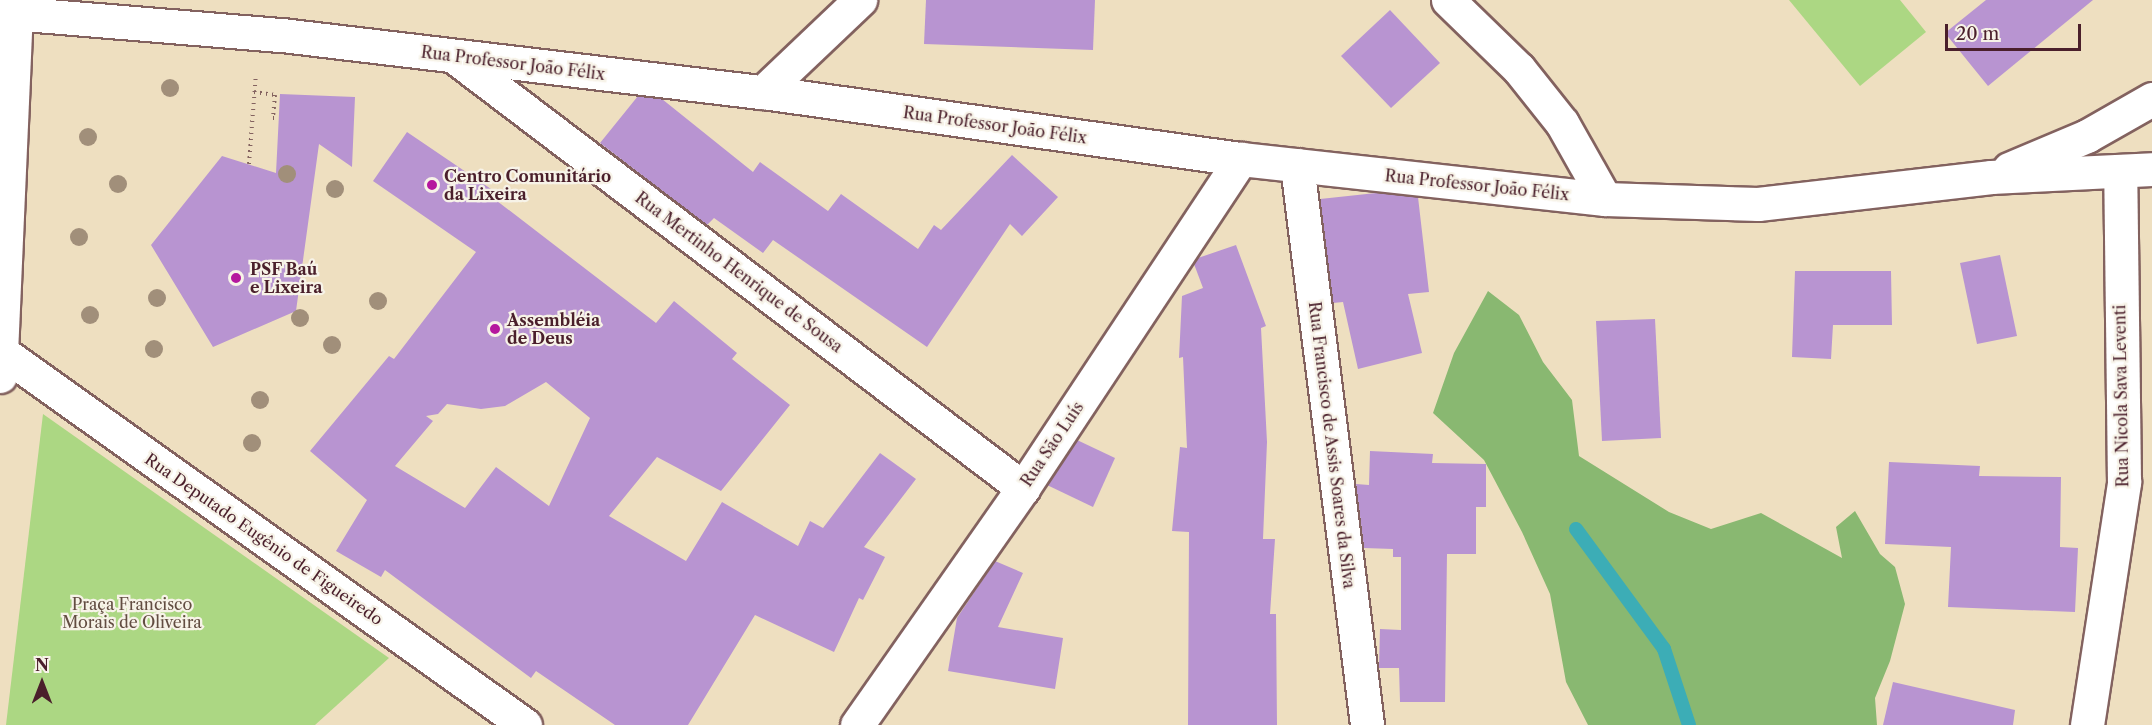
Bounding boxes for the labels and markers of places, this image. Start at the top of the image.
place label: Centro Comunitário da Lixeira [444,166,611,204]
marker: Centro Comunitário da Lixeira [425,178,439,192]
place label: PSF Baú e Lixeira [250,259,323,297]
marker: PSF Baú e Lixeira [227,269,245,287]
place label: Assembléia de Deus [507,310,600,348]
marker: Assembléia de Deus [488,322,502,336]

